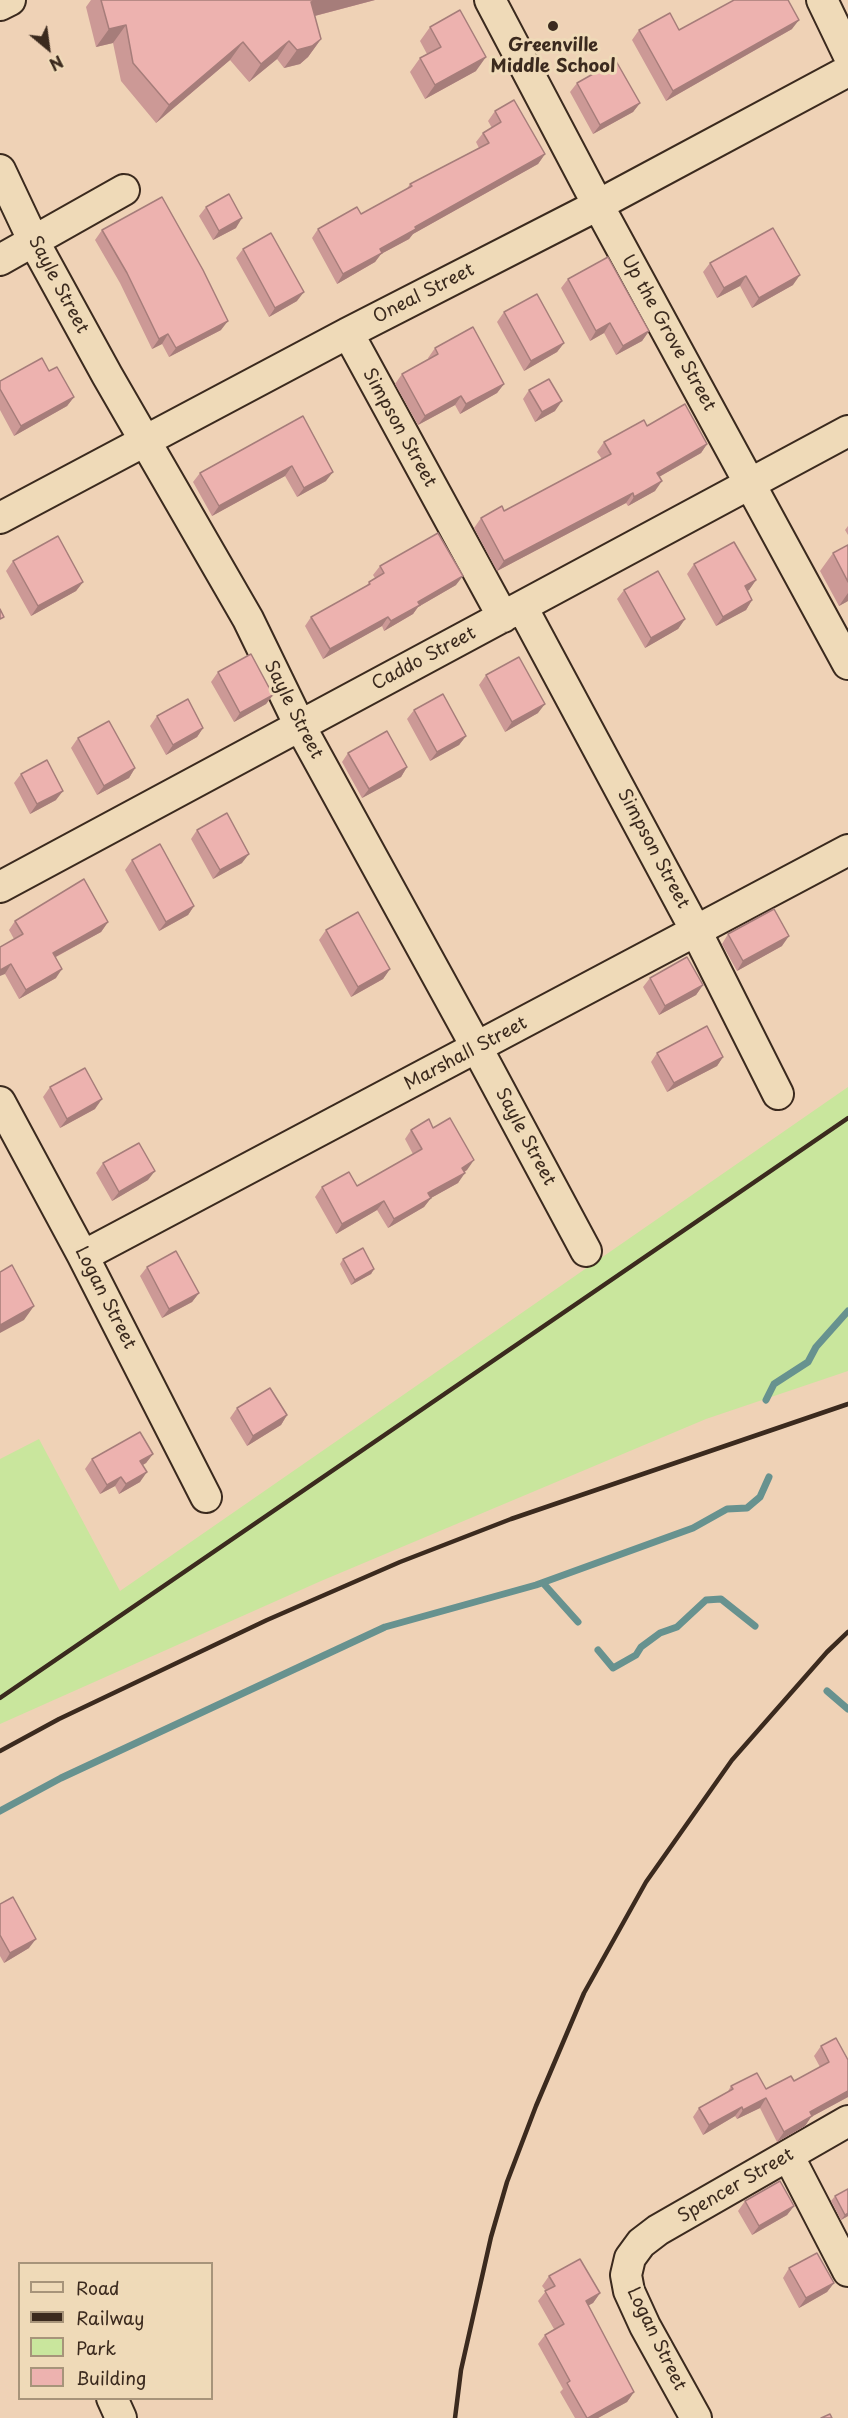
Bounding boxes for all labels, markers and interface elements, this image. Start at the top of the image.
north arrow [18,18,78,78]
marker: Greenville Middle School [546,19,560,33]
place label: Greenville Middle School [491,35,615,78]
text: N [45,50,68,77]
street label: Sayle Street [23,233,93,337]
street label: Up the Grove Street [616,251,720,415]
street label: Oneal Street [370,259,478,329]
street label: Simpson Street [358,365,440,491]
street label: Caddo Street [368,623,480,695]
street label: Sayle Street [259,657,327,763]
street label: Simpson Street [612,786,694,912]
street label: Marshall Street [401,1013,531,1095]
street label: Sayle Street [490,1085,560,1189]
street label: Logan Street [70,1243,140,1353]
street label: Spencer Street [674,2144,798,2228]
legend [18,2262,213,2400]
text: Road [76,2274,120,2301]
street label: Logan Street [622,2284,690,2394]
text: Railway [76,2304,144,2331]
text: Park [76,2334,116,2361]
text: Building [76,2364,146,2391]

